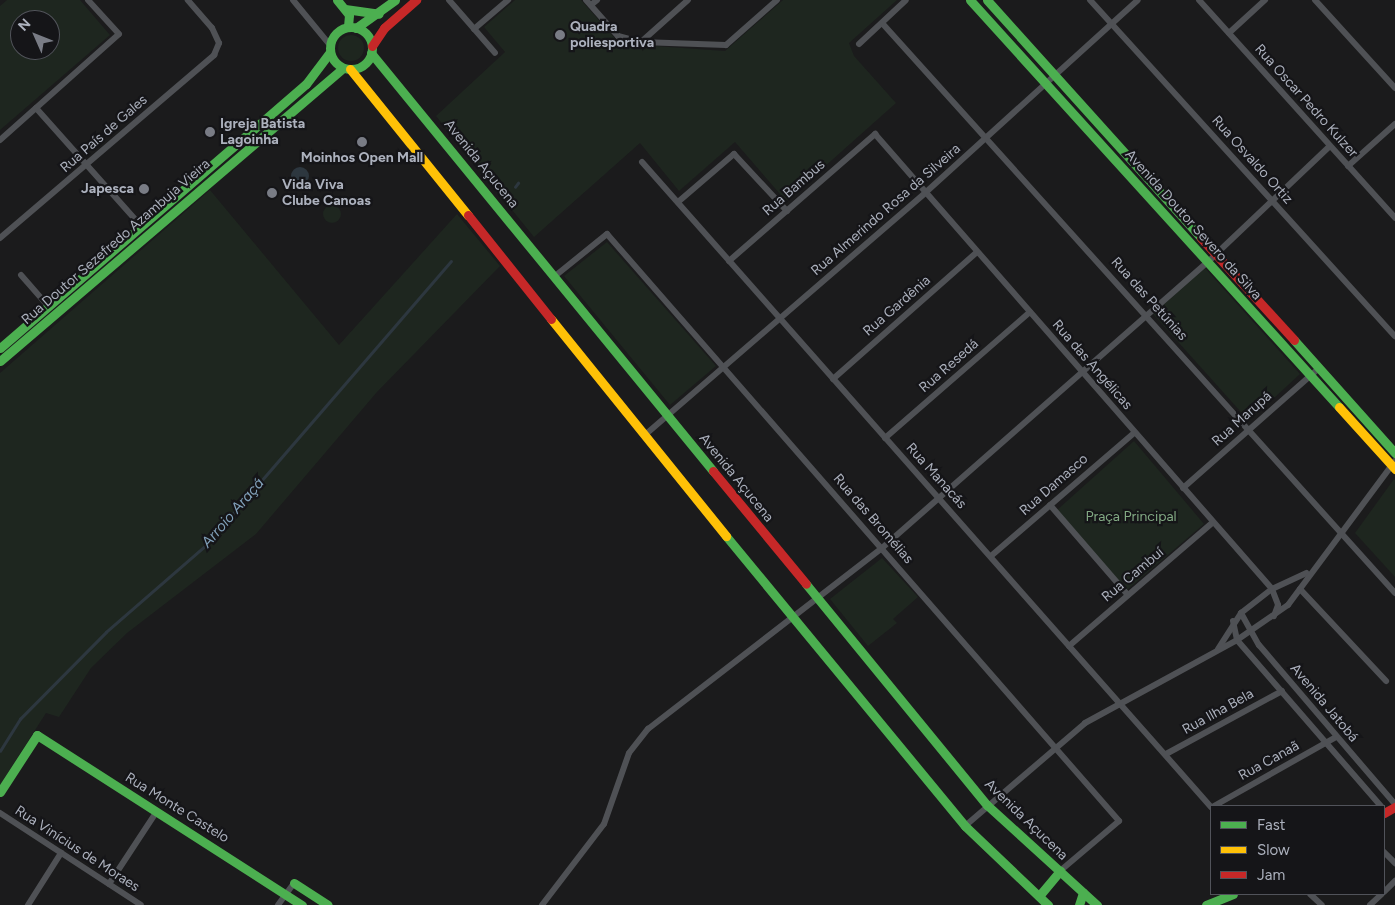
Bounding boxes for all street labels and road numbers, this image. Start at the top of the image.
street label: Rua Oscar Pedro Kulzer [1251,41,1361,161]
street label: Rua País de Gales [57,92,151,176]
street label: Rua Osvaldo Ortiz [1208,113,1296,207]
street label: Avenida Açucena [440,116,522,212]
street label: Rua Almerindo Rosa da Silveira [808,141,964,279]
street label: Avenida Doutor Severo da Silva [1121,146,1265,304]
street label: Rua Doutor Sezefredo Azambuja Vieira [18,156,214,328]
street label: Rua Bambus [759,156,829,220]
street label: Rua das Petúnias [1107,254,1191,344]
street label: Rua Gardênia [860,272,934,340]
street label: Rua das Angélicas [1049,317,1135,413]
street label: Rua Resedá [916,336,982,396]
street label: Rua Marupá [1209,388,1275,450]
street label: Avenida Açucena [695,430,777,526]
street label: Rua Manacás [902,440,970,512]
street label: Rua Damasco [1016,451,1092,519]
street label: Rua das Bromélias [829,471,917,567]
street label: Rua Cambuí [1099,544,1167,606]
street label: Avenida Jatobá [1286,660,1362,746]
street label: Rua Ilha Bela [1179,686,1257,738]
street label: Rua Canaã [1236,738,1302,784]
street label: Rua Monte Castelo [122,769,232,847]
street label: Avenida Açucena [981,776,1071,864]
street label: Rua Vinícius de Moraes [12,802,142,896]

